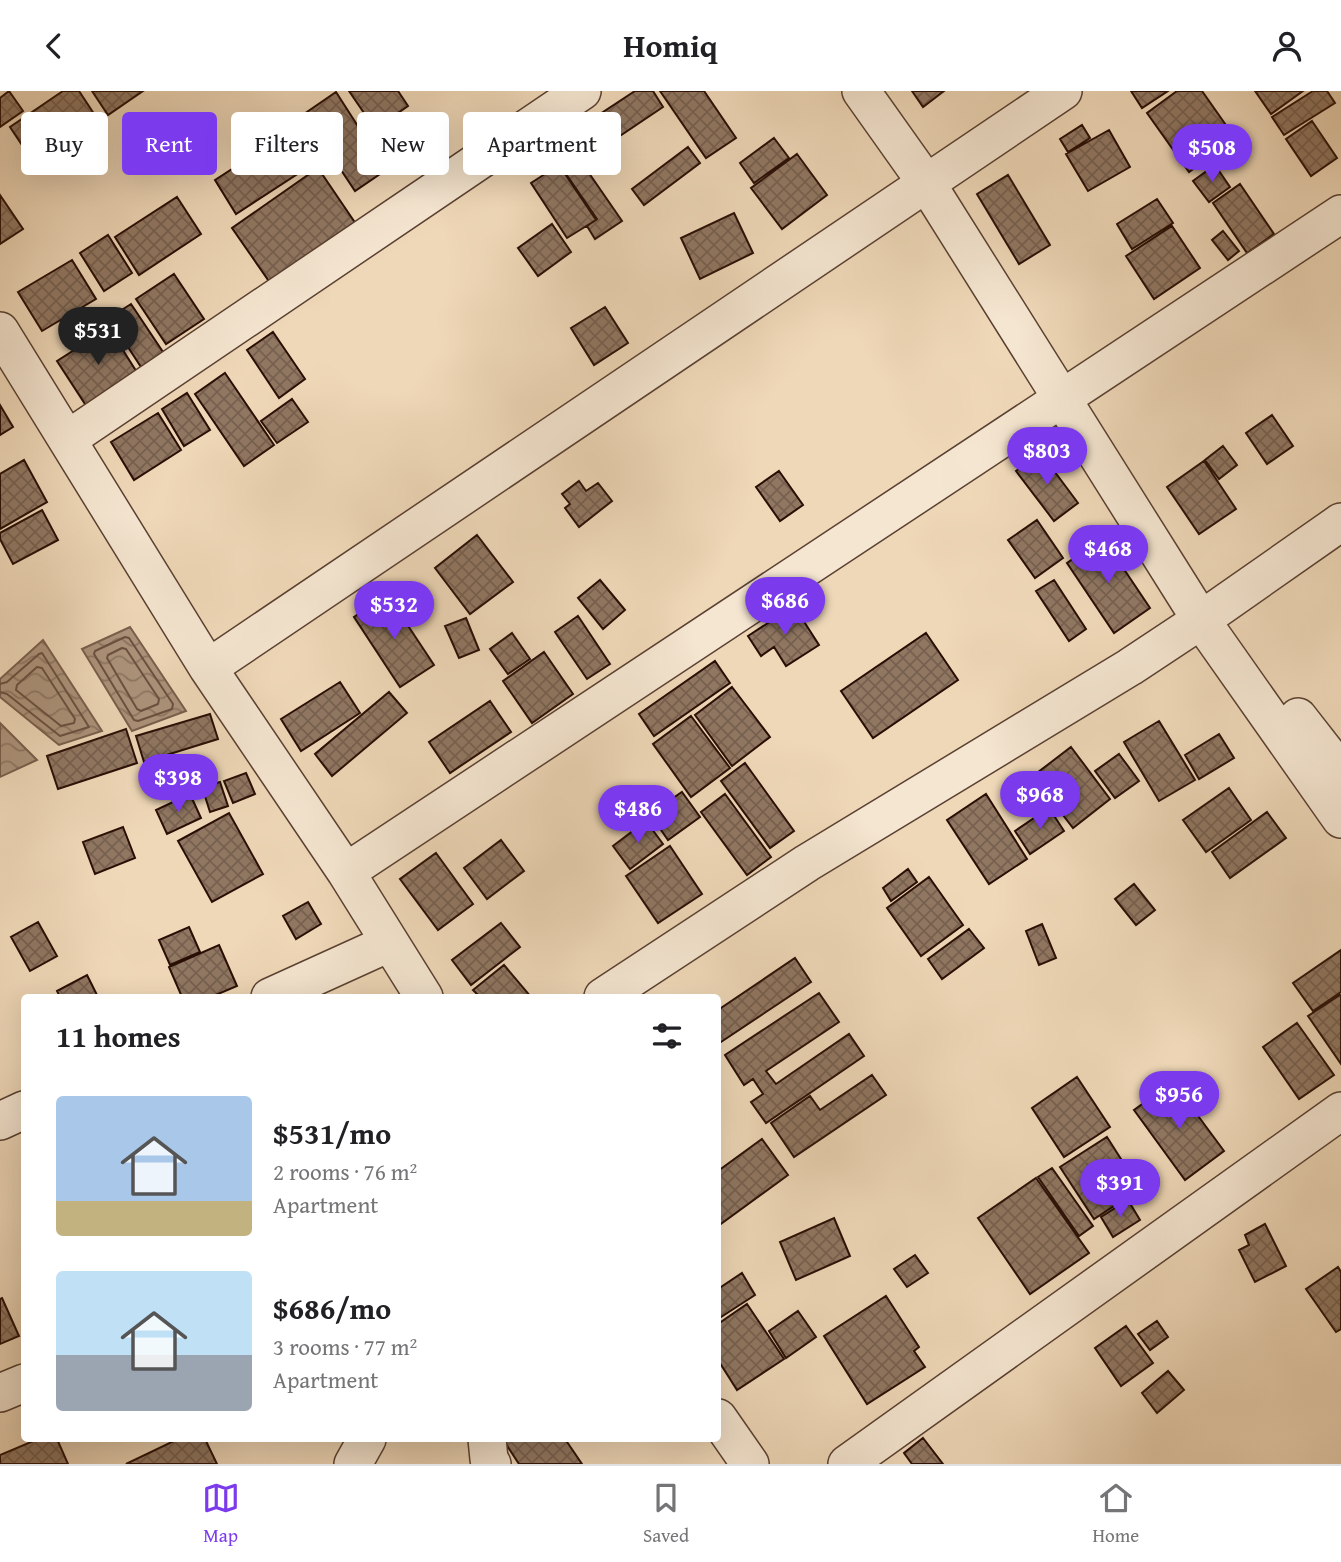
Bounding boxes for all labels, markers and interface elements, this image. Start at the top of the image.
text: Homiq [623,22,718,69]
icon: back [35,27,73,65]
icon: person [1268,27,1306,65]
chip: Buy [21,112,108,175]
chip: Rent [122,112,217,175]
chip: Filters [231,112,343,175]
chip: New [357,112,449,175]
chip: Apartment [463,112,621,175]
pin: $508 [1171,125,1253,184]
text: $508 [1188,130,1236,163]
pin: $531 [57,307,139,367]
text: $531 [74,313,122,346]
pin: $803 [1006,427,1088,487]
text: $803 [1023,433,1071,466]
pin: $468 [1067,525,1149,585]
text: $468 [1084,531,1132,564]
pin: $686 [744,577,826,637]
pin: $532 [353,581,435,641]
text: $686 [761,583,809,616]
text: $532 [370,587,418,620]
pin: $398 [137,755,219,814]
text: $398 [154,760,202,793]
pin: $968 [999,771,1081,831]
text: $968 [1016,777,1064,810]
pin: $486 [597,785,679,845]
text: $486 [614,791,662,824]
text: 11 homes [56,1014,181,1058]
icon: filters [648,1017,686,1055]
pin: $956 [1138,1072,1220,1131]
text: $956 [1155,1077,1203,1110]
text: $531/mo [273,1111,391,1155]
icon: home [112,1124,196,1208]
text: 2 rooms · 76 m² [273,1155,417,1188]
pin: $391 [1079,1159,1161,1219]
text: $391 [1096,1165,1144,1198]
text: Apartment [273,1188,378,1221]
text: $686/mo [273,1286,391,1330]
icon: home [112,1299,196,1383]
text: 3 rooms · 77 m² [273,1330,417,1363]
text: Apartment [273,1363,378,1396]
tab: Map [202,1479,240,1549]
tab: Saved [643,1479,689,1549]
tab: Home [1093,1479,1139,1549]

